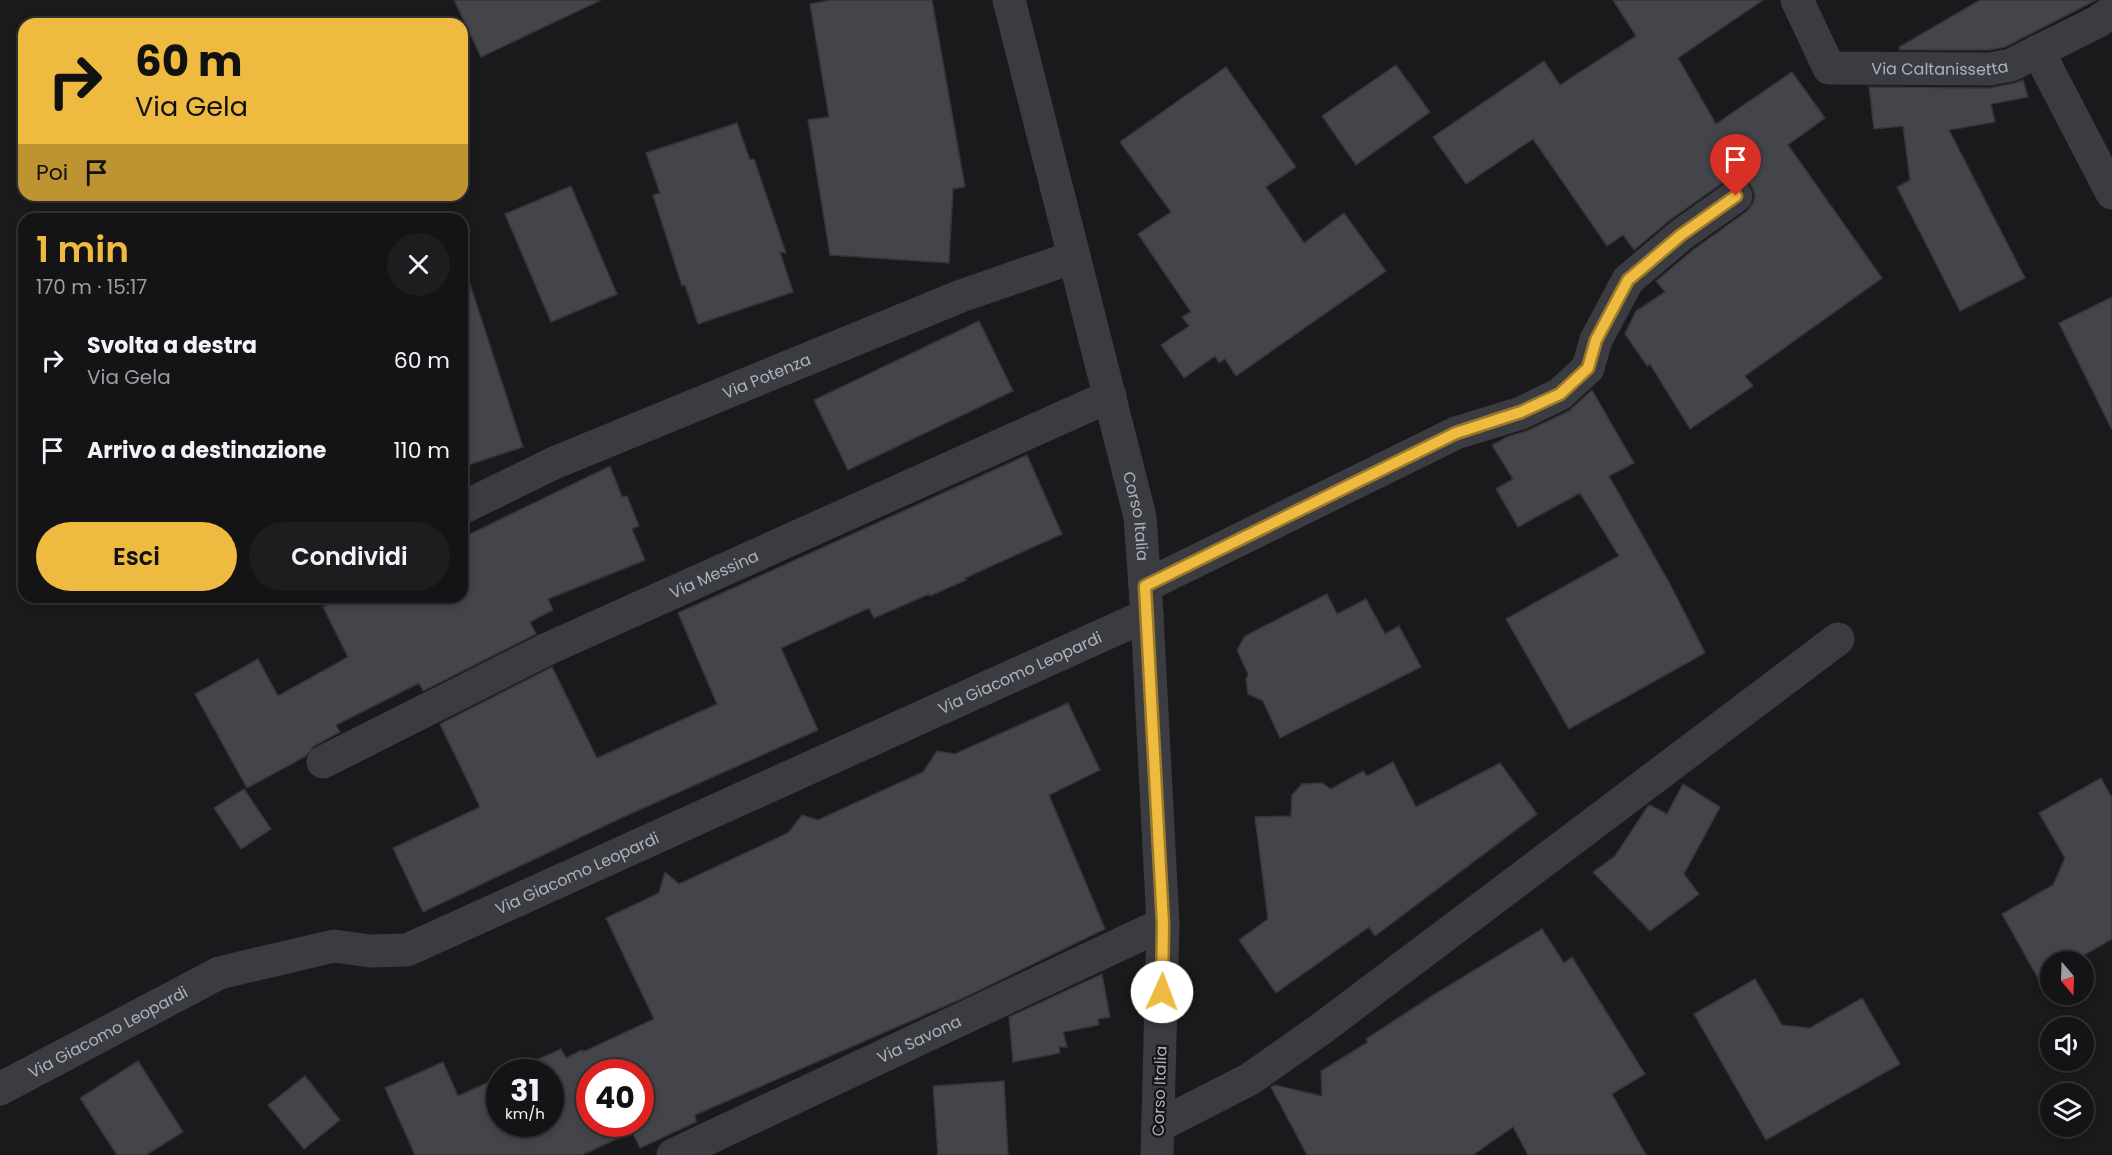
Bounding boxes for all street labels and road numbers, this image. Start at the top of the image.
street label: Via Caltanissetta [1871,55,2010,81]
street label: Via Potenza [719,348,814,405]
street label: Corso Italia [1117,469,1154,562]
street label: Via Messina [666,544,762,604]
street label: Via Giacomo Leopardi [934,626,1106,720]
street label: Via Giacomo Leopardi [492,826,663,921]
street label: Via Giacomo Leopardi [24,981,192,1084]
street label: Via Savona [873,1010,965,1069]
street label: Corso Italia [1146,1045,1173,1137]

